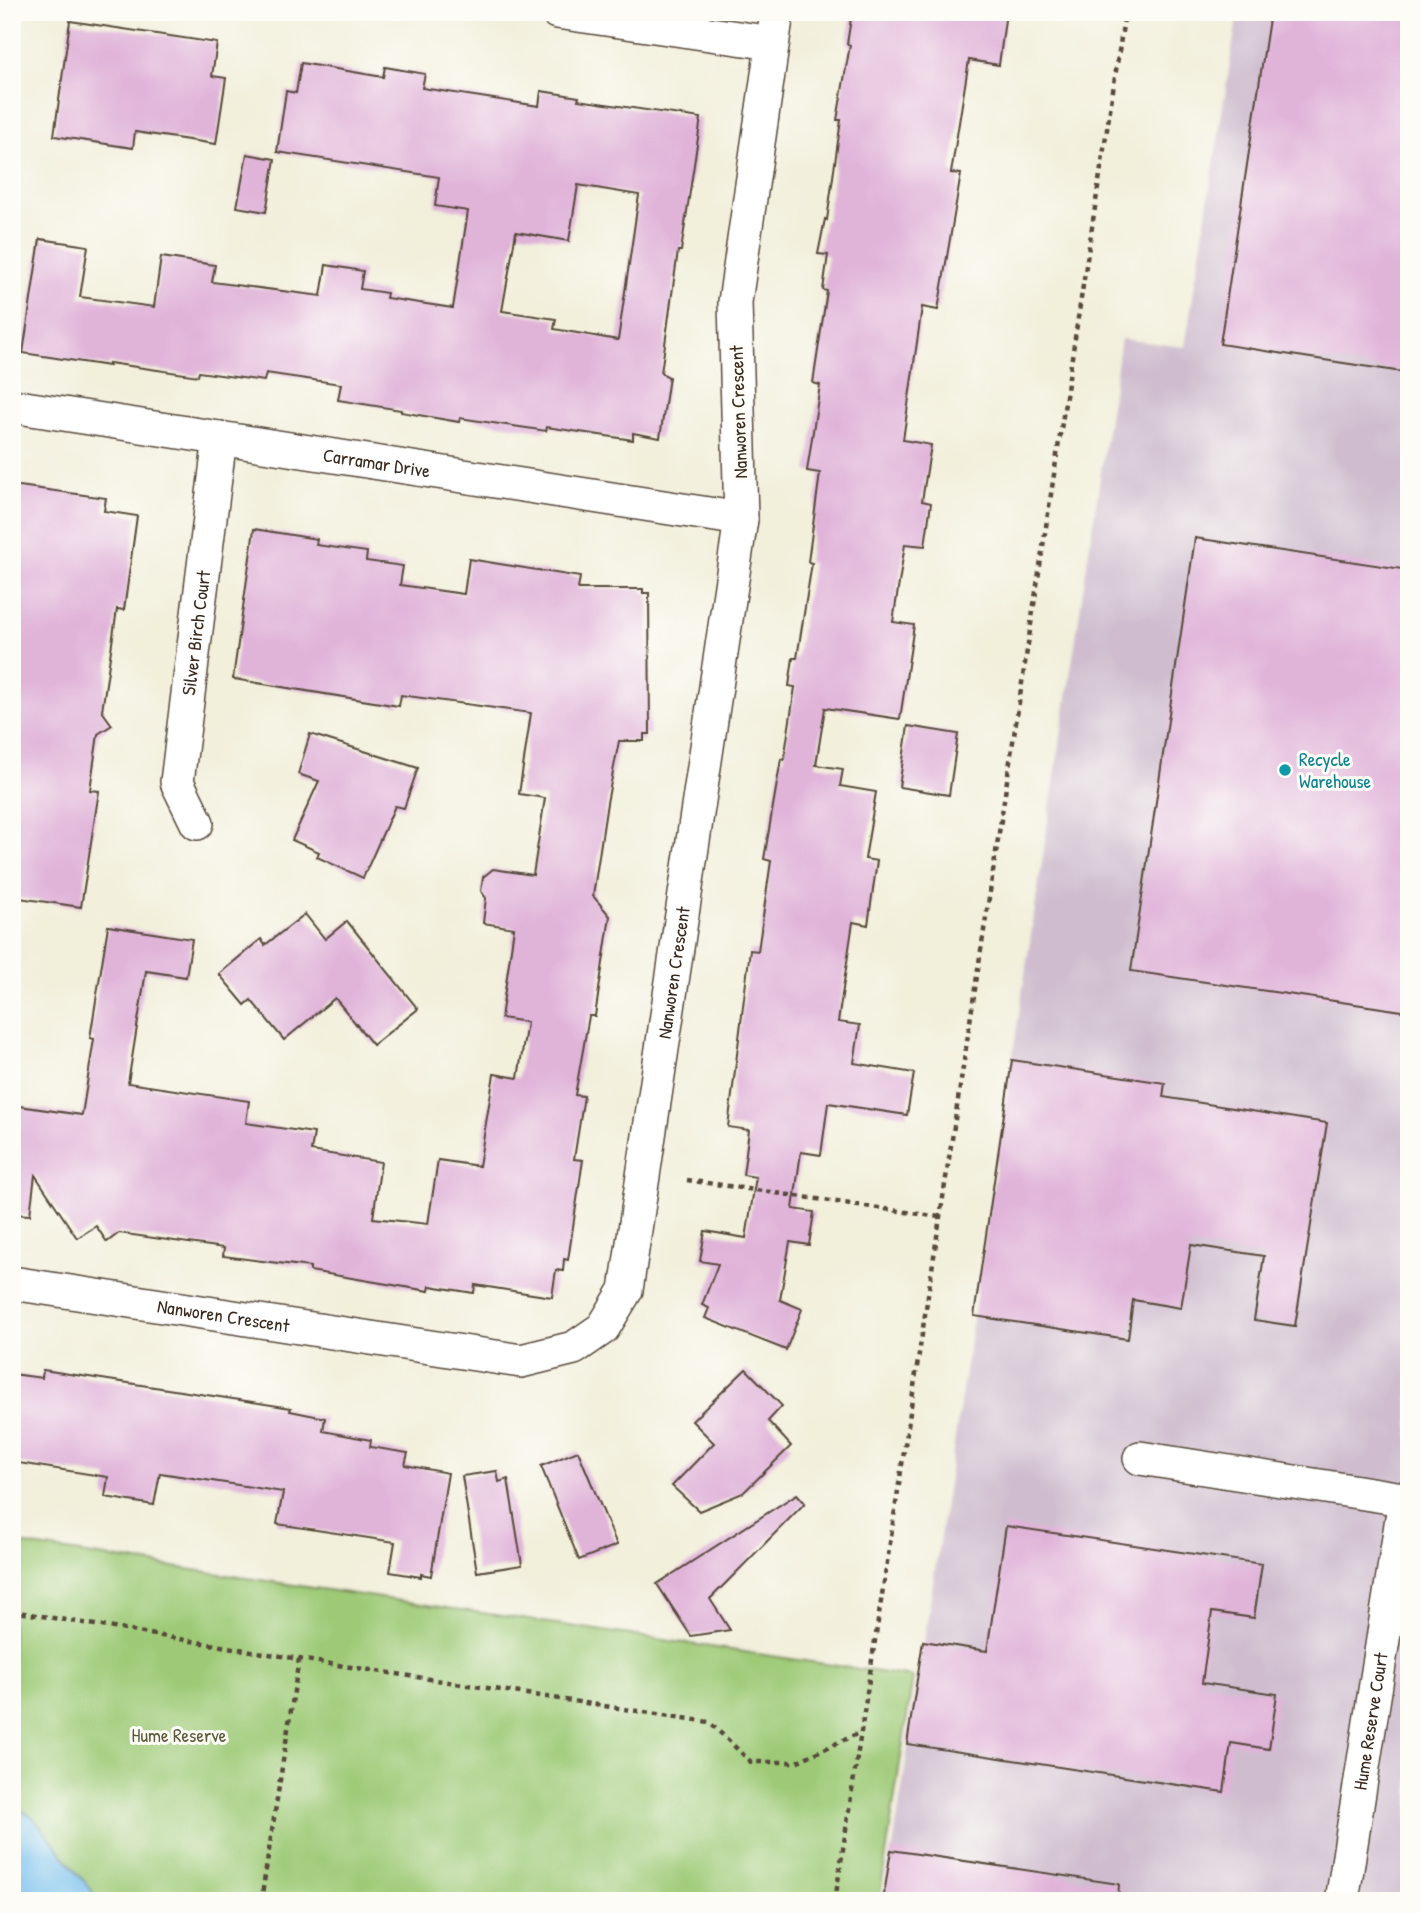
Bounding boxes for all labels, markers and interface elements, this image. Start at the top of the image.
street label: Nanworen Crescent [723,345,753,479]
street label: Carramar Drive [321,441,432,484]
street label: Silver Birch Court [175,568,216,697]
place label: Recycle Warehouse [1299,746,1372,794]
marker: Recycle Warehouse [1277,762,1293,778]
street label: Nanworen Crescent [651,904,696,1040]
street label: Nanworen Crescent [156,1292,292,1338]
street label: Hume Reserve Court [1347,1650,1394,1792]
park label: Hume Reserve [132,1722,227,1748]

